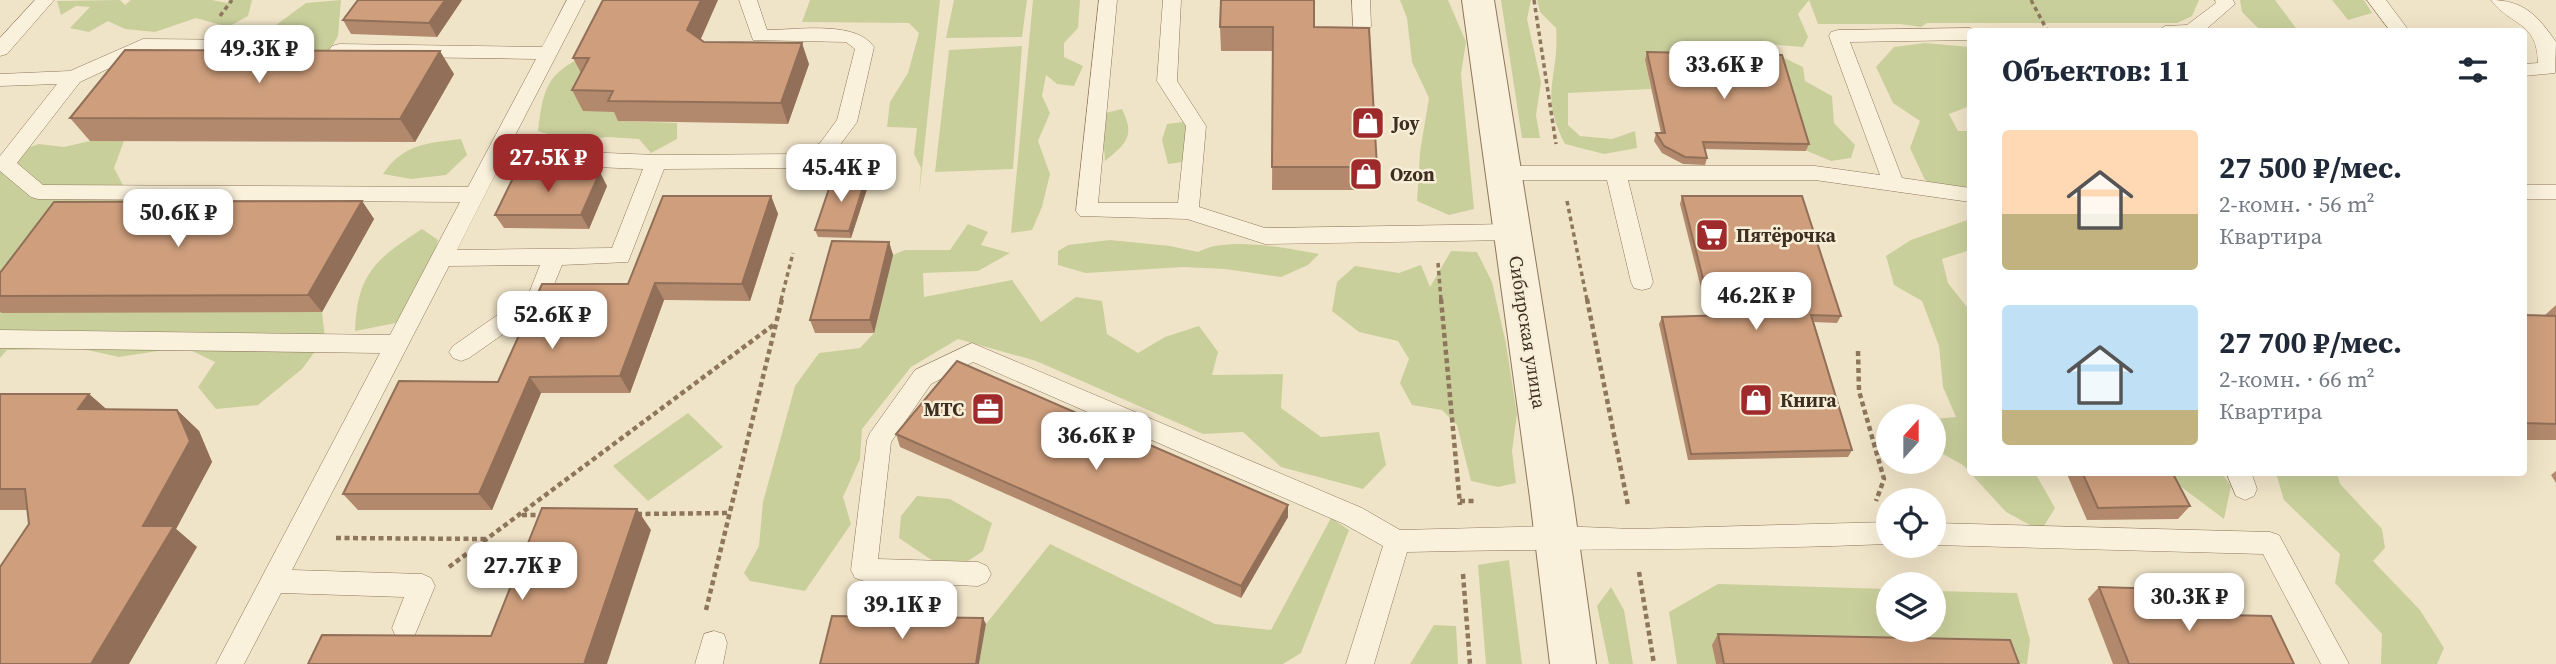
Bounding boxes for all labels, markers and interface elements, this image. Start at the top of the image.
pin: 49.3K ₽ [194,25,324,85]
text: 49.3K ₽ [220,32,298,64]
pin: 33.6K ₽ [1659,42,1789,101]
text: 33.6K ₽ [1685,48,1763,80]
text: Объектов: 11 [2002,50,2190,91]
icon: filters [2454,51,2492,89]
shop icon: Joy [1349,104,1387,142]
place label: Joy [1391,110,1421,136]
pin: 27.5K ₽ [483,134,613,194]
text: 27.5K ₽ [509,141,587,173]
pin: 45.4K ₽ [776,144,906,204]
text: 27 500 ₽/мес. [2219,147,2402,188]
text: 45.4K ₽ [802,151,880,183]
shop icon: Ozon [1347,155,1385,193]
icon: home [2058,158,2142,242]
place label: Ozon [1390,161,1435,187]
text: 2-комн. · 56 m² [2219,188,2375,220]
pin: 50.6K ₽ [113,190,243,249]
text: 50.6K ₽ [139,196,217,228]
supermarket icon: Пятёрочка [1693,216,1731,254]
text: Квартира [2219,220,2322,252]
place label: Пятёрочка [1736,222,1837,248]
street label: Сибирская улица [1503,254,1553,411]
pin: 46.2K ₽ [1691,272,1821,332]
text: 46.2K ₽ [1717,279,1795,311]
pin: 52.6K ₽ [487,292,617,351]
text: 52.6K ₽ [513,298,591,330]
text: 27 700 ₽/мес. [2219,322,2402,363]
icon: home [2058,333,2142,417]
text: 2-комн. · 66 m² [2219,363,2375,395]
shop icon: Книга [1737,381,1775,419]
place label: Книга [1780,387,1837,413]
office icon: МТС [969,390,1007,428]
text: Квартира [2219,395,2322,427]
place label: МТС [923,396,964,422]
north arrow [1876,404,1946,474]
map controls [1876,404,1946,642]
pin: 36.6K ₽ [1031,412,1161,472]
text: 36.6K ₽ [1057,419,1135,451]
button: locate [1876,488,1946,558]
pin: 27.7K ₽ [457,542,587,602]
text: 27.7K ₽ [483,549,561,581]
button: layers [1876,572,1946,642]
pin: 30.3K ₽ [2124,574,2254,633]
text: 30.3K ₽ [2150,580,2228,612]
pin: 39.1K ₽ [837,582,967,641]
text: 39.1K ₽ [863,588,941,620]

